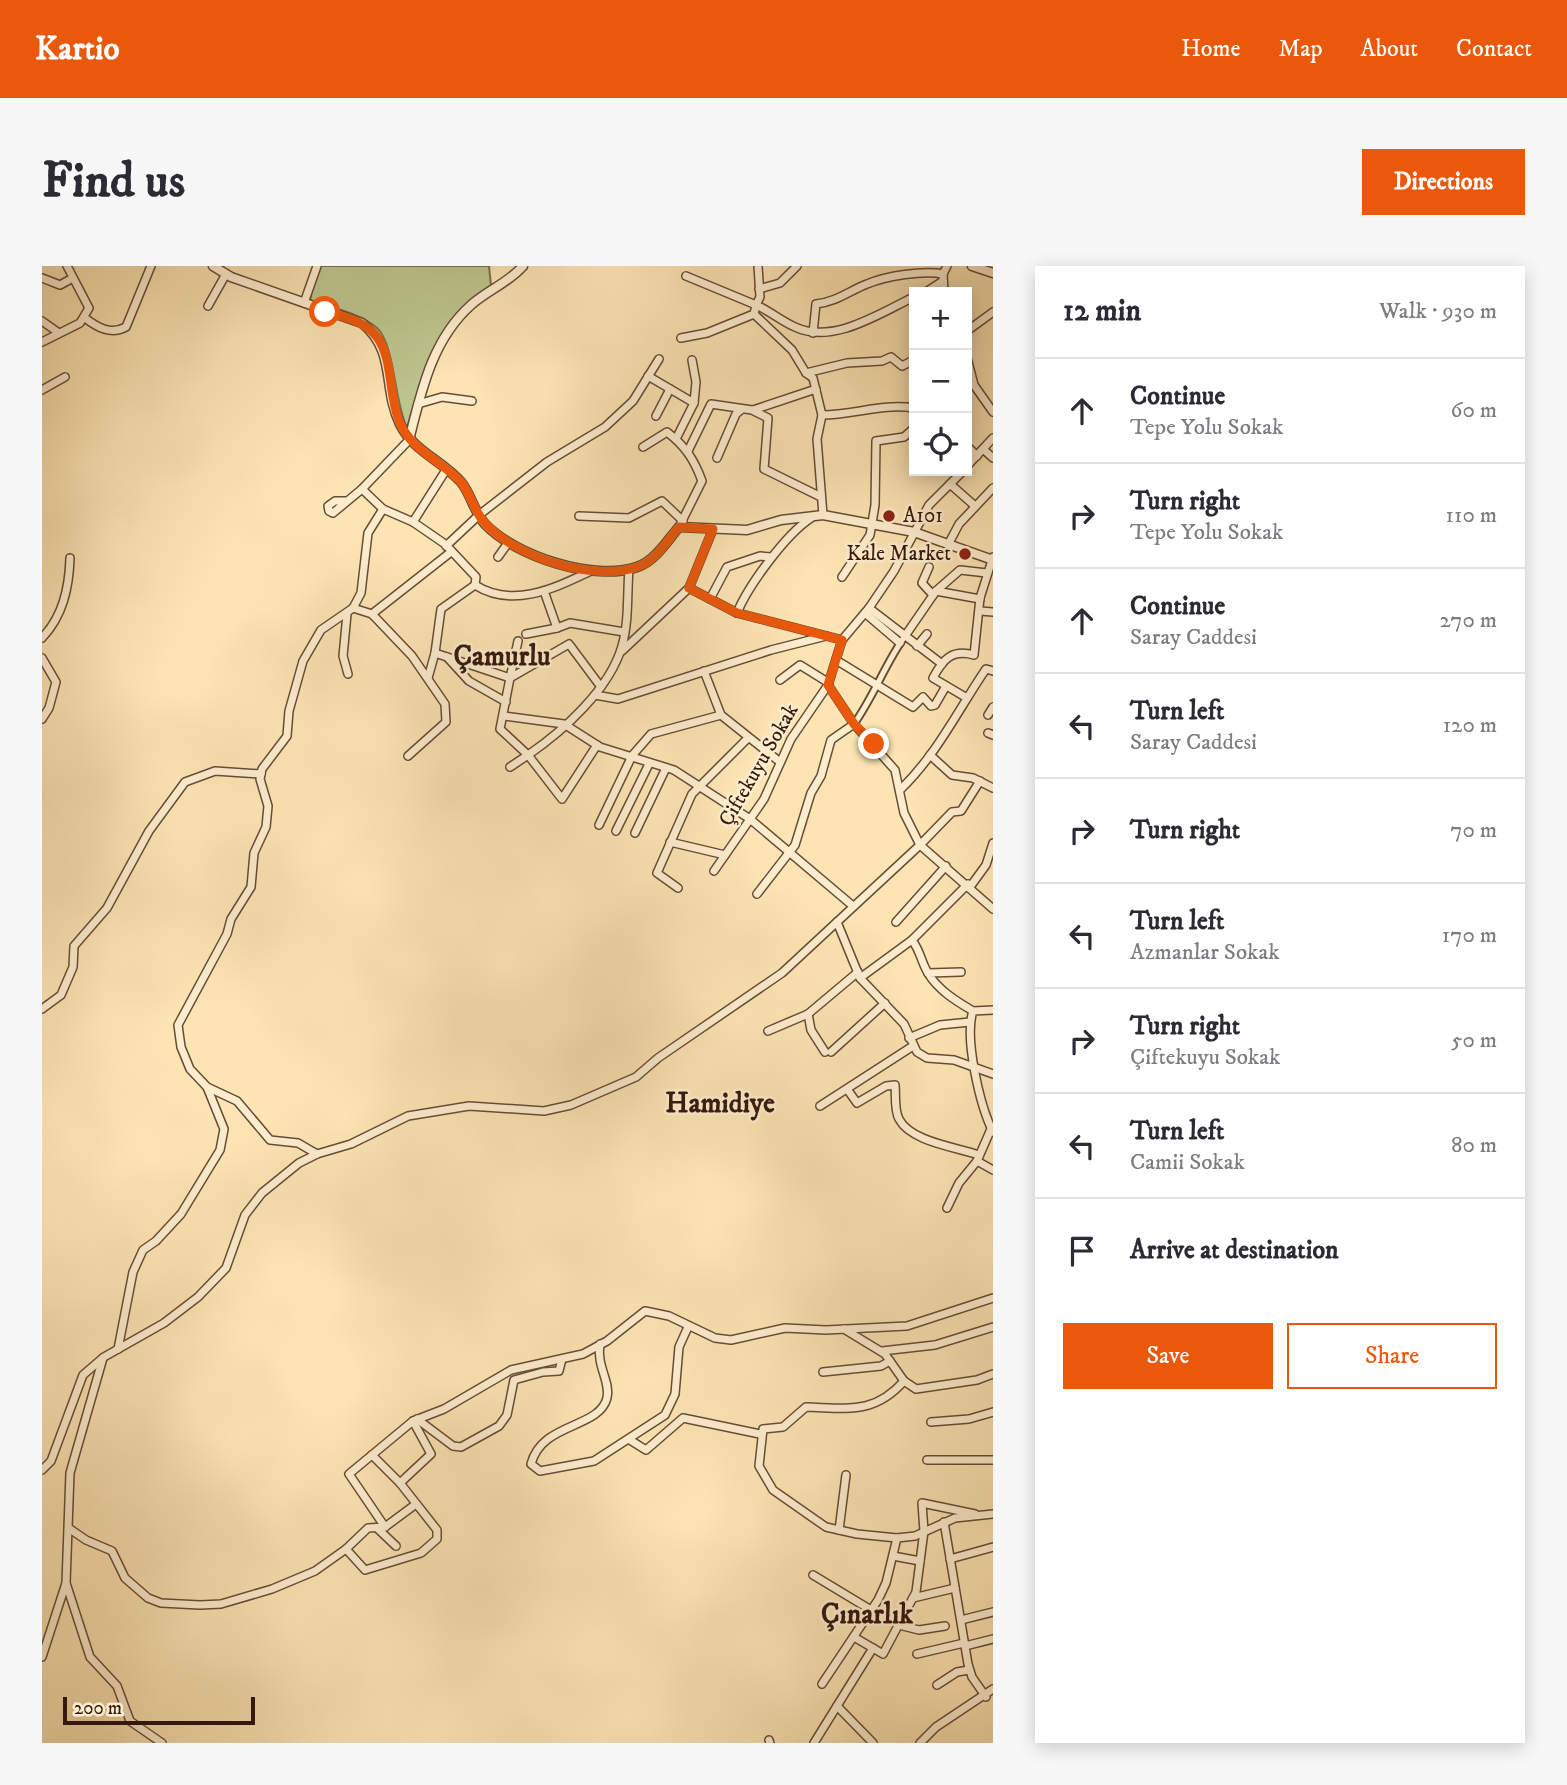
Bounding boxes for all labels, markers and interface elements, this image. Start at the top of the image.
text: Kartio [35,29,120,70]
text: Home [1181,34,1240,64]
text: Map [1278,34,1323,64]
text: About [1361,34,1418,64]
text: Contact [1456,34,1532,64]
button: Directions [1362,149,1525,215]
text: Find us [42,151,185,213]
map controls [909,287,972,476]
button: + [909,287,972,350]
text: 12 min [1063,293,1141,330]
route start [309,296,340,327]
text: Walk · 930 m [1379,297,1497,326]
button: − [909,350,972,413]
text: Continue [1130,380,1225,413]
icon: ahead [1063,392,1101,430]
text: 60 m [1450,396,1497,425]
button: locate [909,413,972,476]
text: Tepe Yolu Sokak [1130,413,1283,442]
text: Turn right [1130,485,1240,518]
icon: right [1063,497,1101,535]
text: 110 m [1446,501,1497,530]
place label: A101 [903,503,943,529]
marker: A101 [881,508,897,524]
text: Tepe Yolu Sokak [1130,518,1283,547]
place label: Kale Market [846,541,951,567]
marker: Kale Market [957,546,973,562]
text: Continue [1130,590,1225,623]
icon: ahead [1063,602,1101,640]
text: 270 m [1440,606,1497,635]
text: Saray Caddesi [1130,623,1257,652]
district label: Çamurlu [453,639,551,674]
text: Turn left [1130,695,1224,728]
street label: Çiftekuyu Sokak [713,699,805,831]
icon: left [1063,707,1101,745]
text: 120 m [1443,711,1497,740]
route end [858,728,889,759]
text: Saray Caddesi [1130,728,1257,757]
icon: right [1063,812,1101,850]
text: Turn right [1130,814,1240,847]
text: 70 m [1450,816,1497,845]
text: Turn left [1130,905,1224,938]
icon: left [1063,917,1101,955]
text: 170 m [1442,921,1497,950]
text: Azmanlar Sokak [1130,938,1280,967]
text: Turn right [1130,1010,1240,1043]
icon: right [1063,1022,1101,1060]
text: 50 m [1451,1026,1497,1055]
text: Çiftekuyu Sokak [1130,1043,1280,1072]
district label: Hamidiye [665,1086,775,1121]
text: Turn left [1130,1115,1224,1148]
icon: left [1063,1127,1101,1165]
text: 80 m [1451,1131,1497,1160]
text: Camii Sokak [1130,1148,1245,1177]
icon: arrive [1063,1232,1101,1270]
text: Arrive at destination [1130,1234,1339,1267]
button: Save [1063,1323,1273,1389]
button: Share [1287,1323,1497,1389]
district label: Çınarlık [821,1597,914,1632]
scale bar [63,1694,256,1726]
text: 200 m [74,1697,122,1720]

